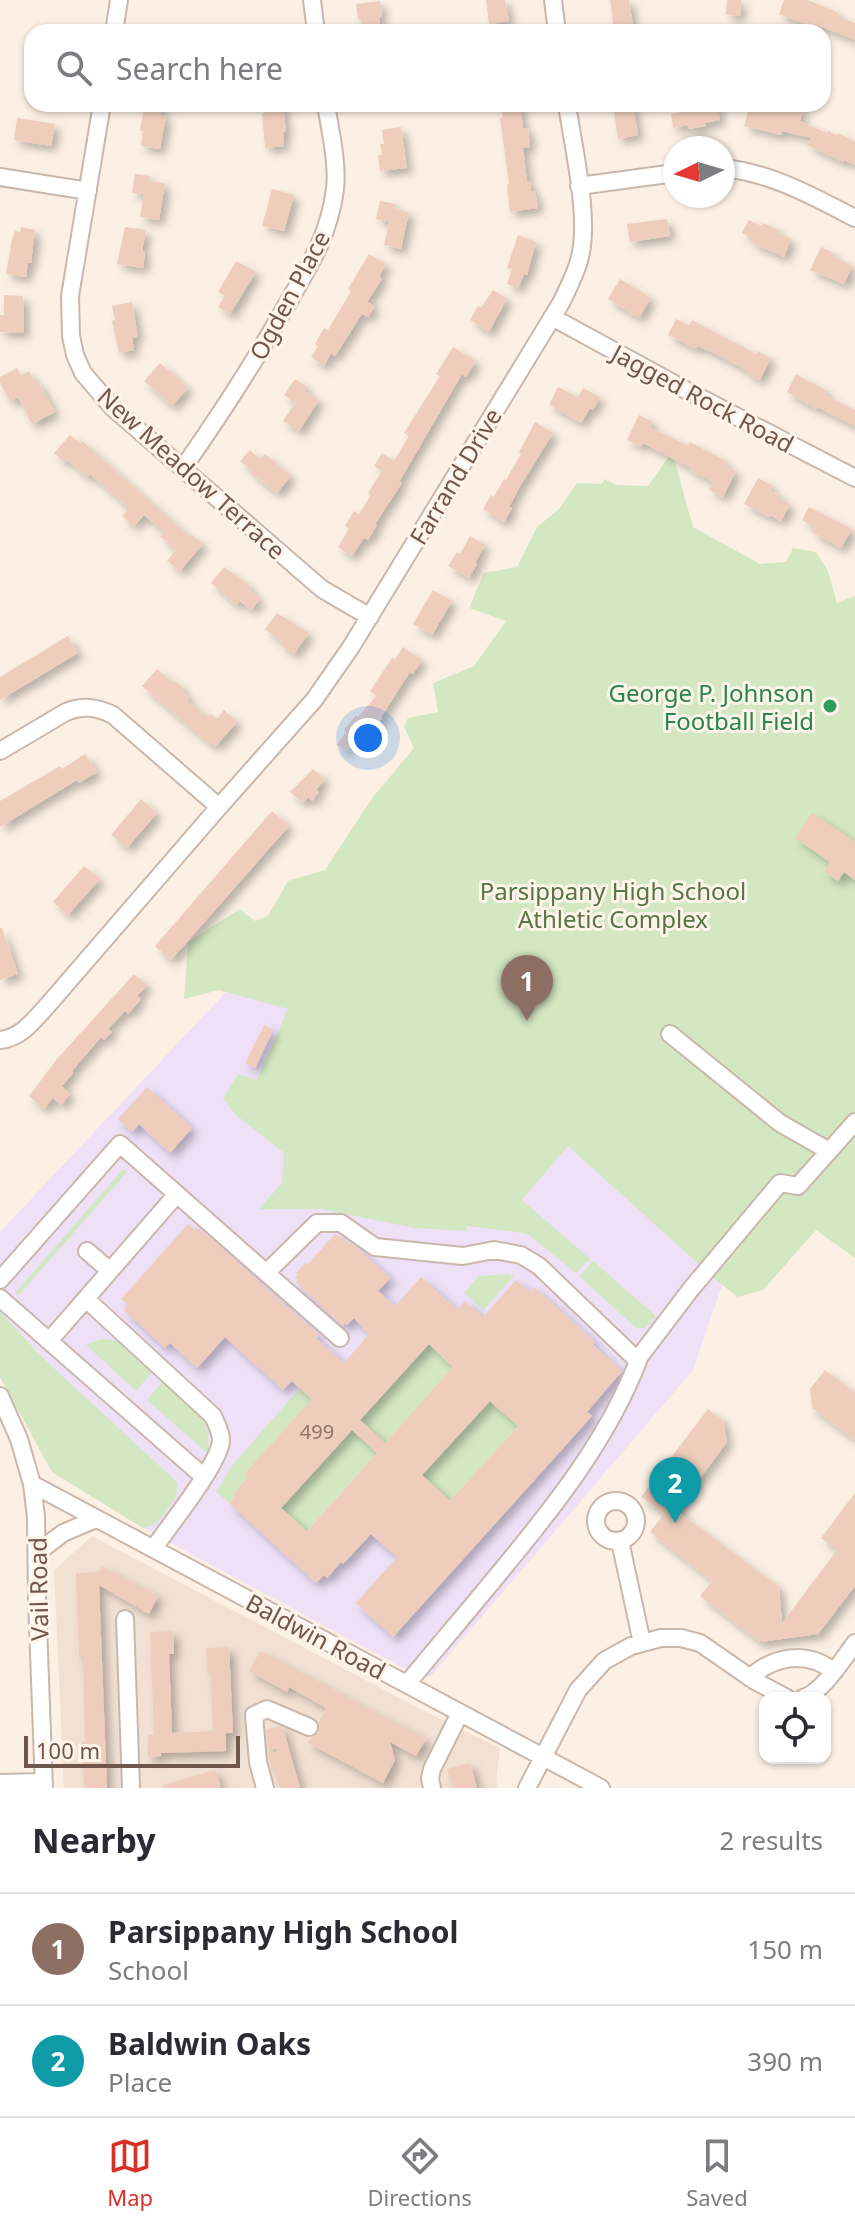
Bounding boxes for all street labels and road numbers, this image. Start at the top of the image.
street label: Ogden Place [241,225,337,365]
street label: Jagged Rock Road [604,335,800,460]
street label: New Meadow Terrace [91,380,293,566]
street label: Farrand Drive [401,402,509,550]
street label: Vail Road [21,1537,55,1641]
street label: Baldwin Road [240,1585,392,1687]

